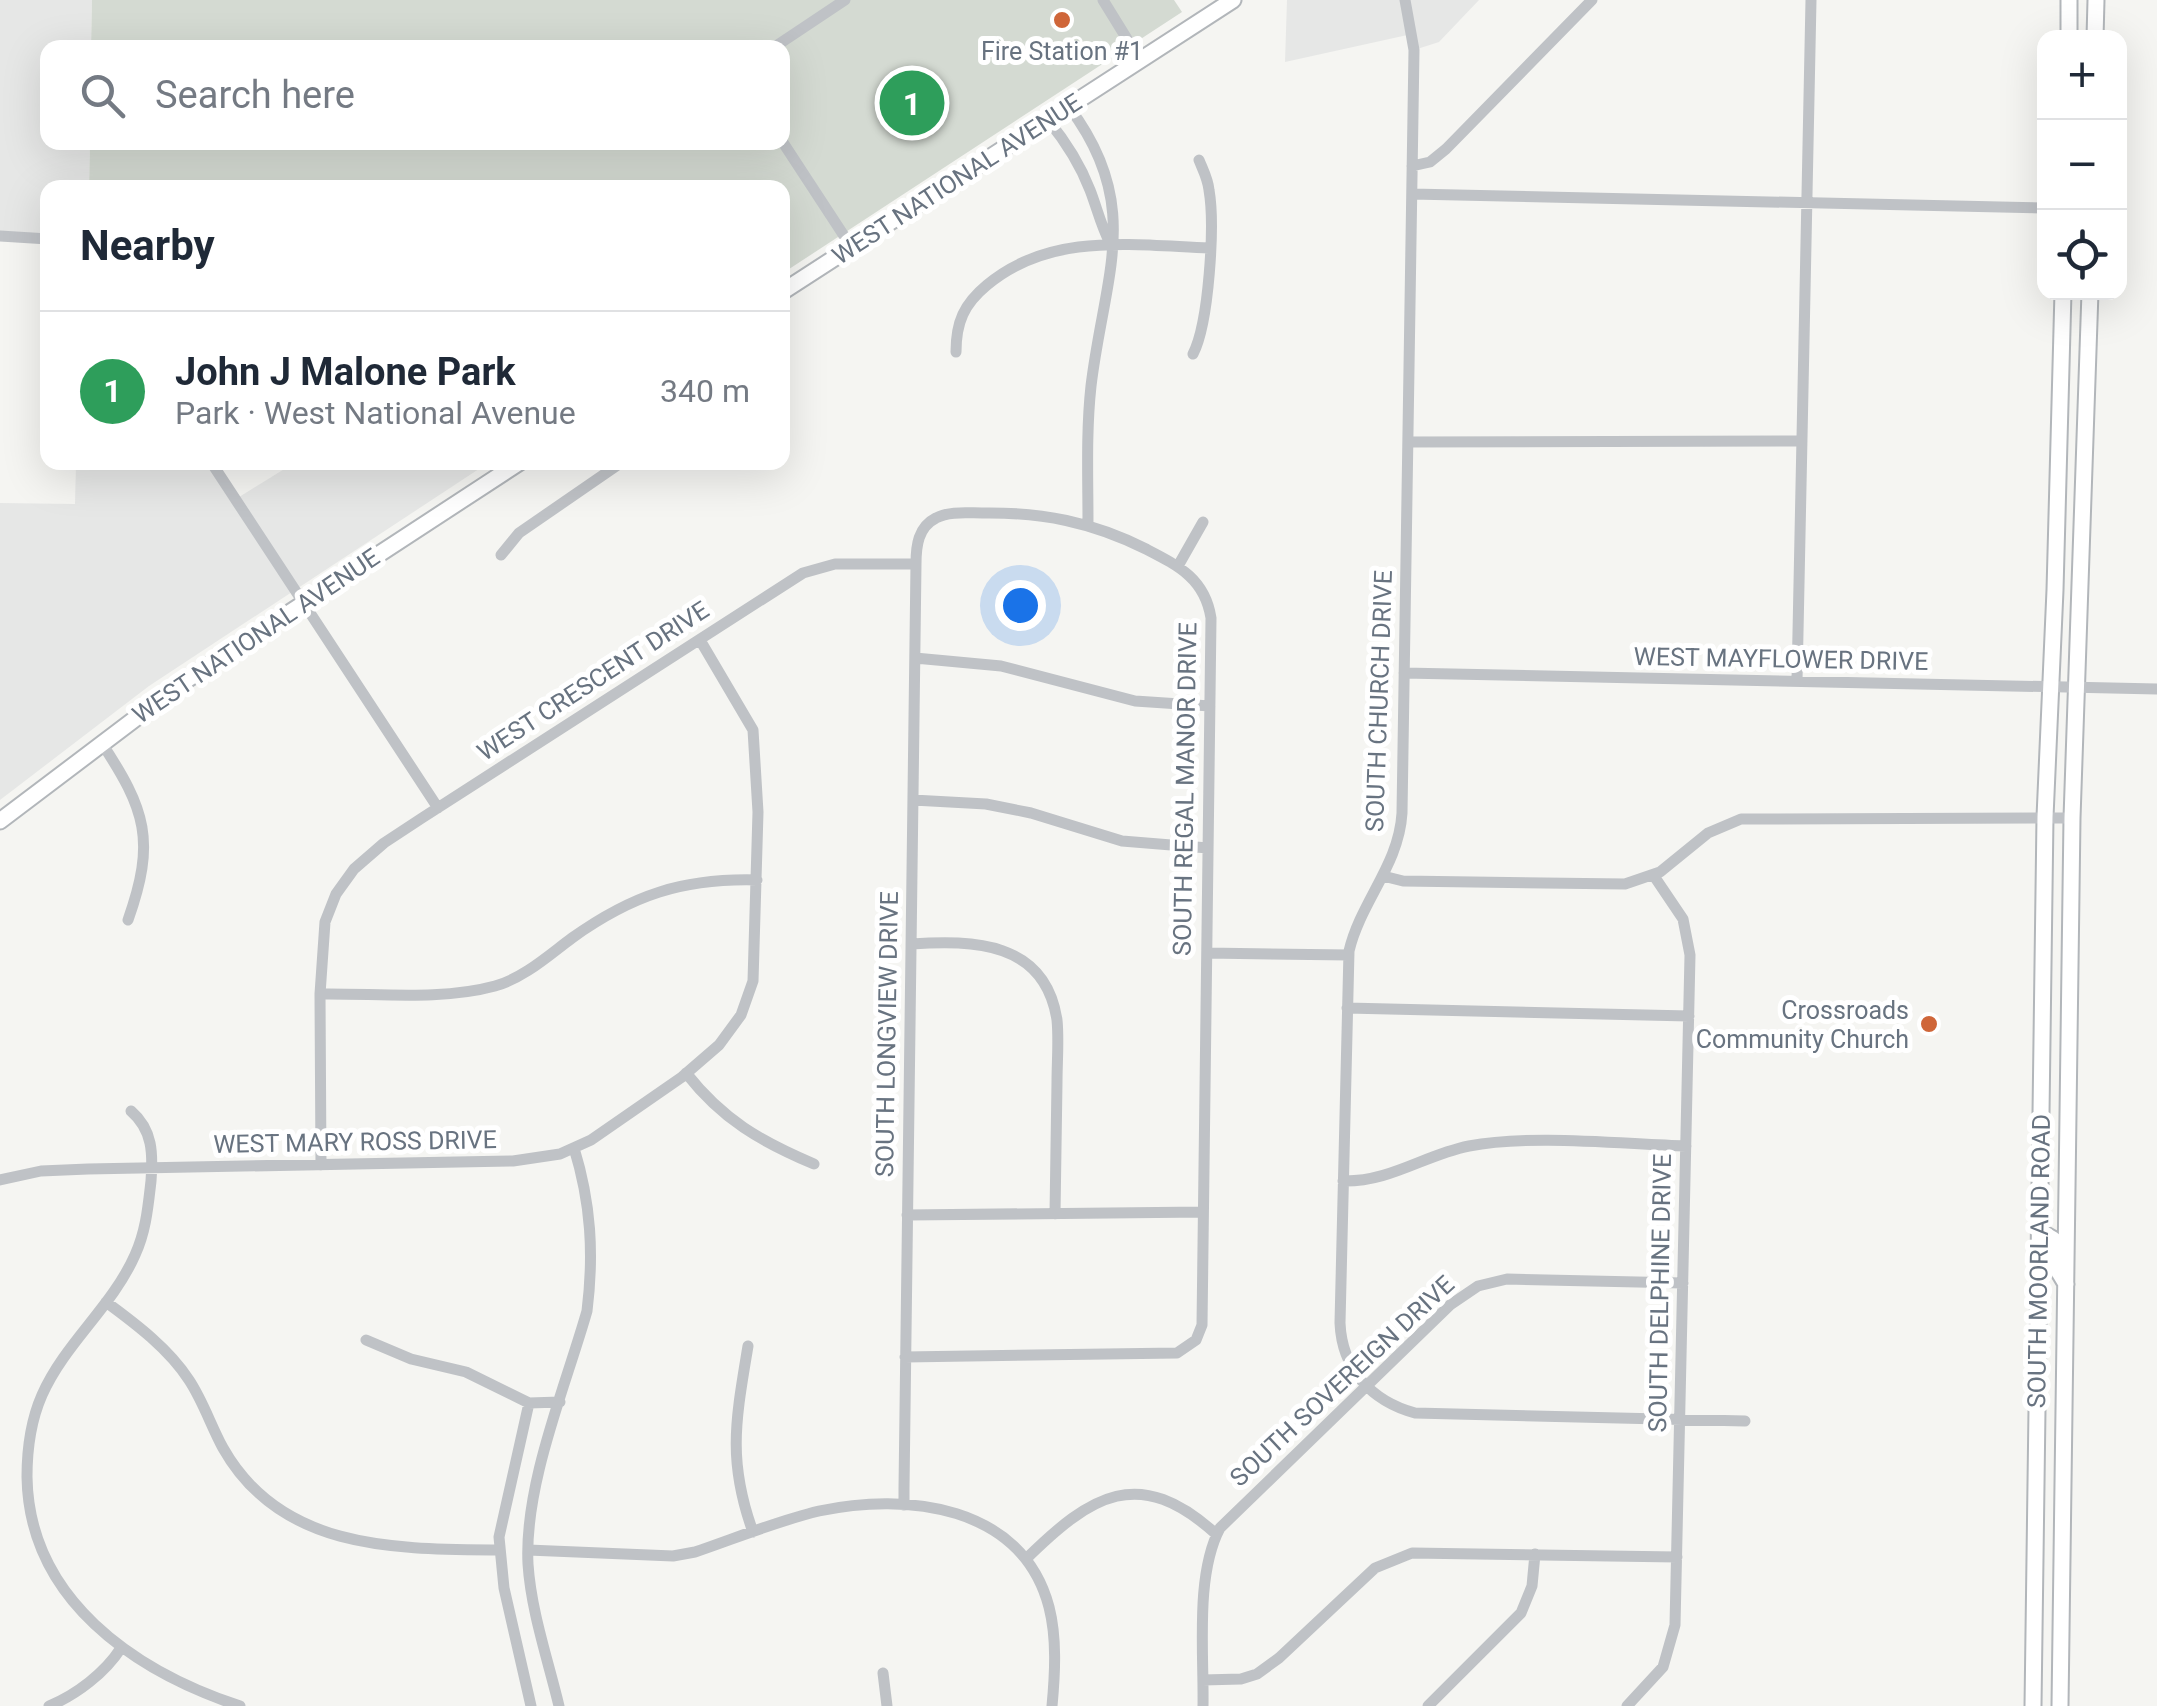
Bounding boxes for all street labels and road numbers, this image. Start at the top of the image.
street label: WEST NATIONAL AVENUE [827,88,1087,270]
street label: WEST NATIONAL AVENUE [127,543,385,729]
street label: SOUTH CHURCH DRIVE [1360,570,1398,832]
street label: WEST CRESCENT DRIVE [472,595,714,767]
street label: SOUTH REGAL MANOR DRIVE [1168,622,1202,956]
street label: WEST MAYFLOWER DRIVE [1634,642,1928,676]
street label: SOUTH LONGVIEW DRIVE [870,891,904,1177]
street label: SOUTH MOORLAND ROAD [2022,1114,2056,1408]
street label: WEST MARY ROSS DRIVE [213,1125,497,1159]
street label: SOUTH DELPHINE DRIVE [1643,1153,1677,1433]
street label: SOUTH SOVEREIGN DRIVE [1224,1270,1460,1492]

